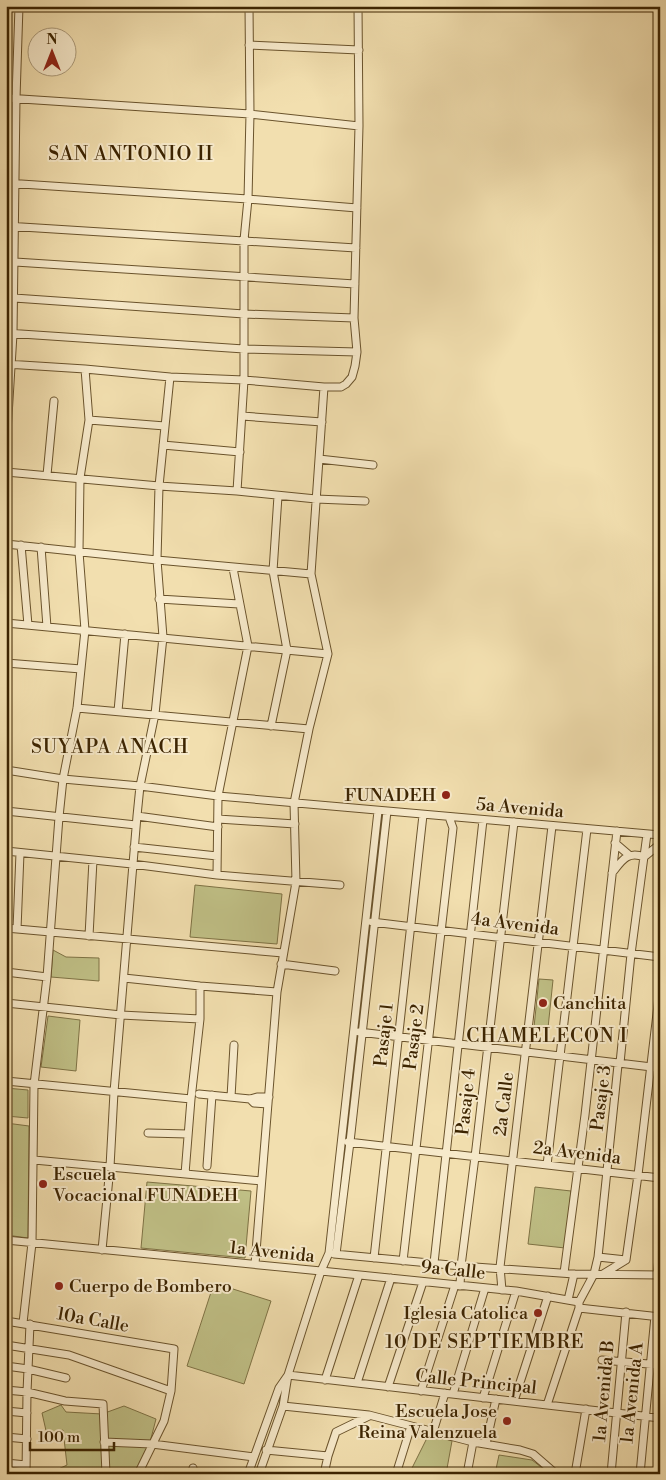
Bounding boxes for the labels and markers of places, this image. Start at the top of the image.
place label: FUNADEH [344,784,437,807]
marker: FUNADEH [440,789,452,801]
place label: Canchita [553,992,627,1015]
marker: Canchita [537,997,549,1009]
place label: Escuela Vocacional FUNADEH [52,1163,239,1207]
marker: Escuela Vocacional FUNADEH [37,1178,49,1190]
place label: Cuerpo de Bombero [69,1275,232,1298]
marker: Cuerpo de Bombero [53,1280,65,1292]
place label: Iglesia Catolica [404,1302,529,1325]
marker: Iglesia Catolica [532,1307,544,1319]
place label: Escuela Jose Reina Valenzuela [358,1400,498,1444]
marker: Escuela Jose Reina Valenzuela [501,1415,513,1427]

